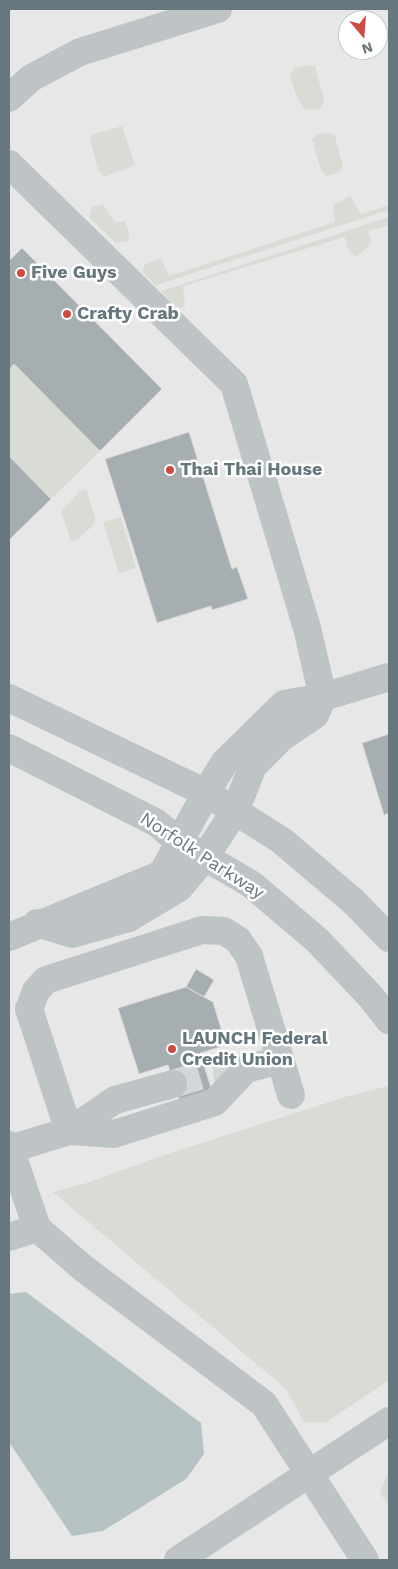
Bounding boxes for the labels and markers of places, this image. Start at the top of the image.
place label: Five Guys [31,262,116,284]
marker: Five Guys [15,267,27,279]
place label: Crafty Crab [77,303,179,325]
marker: Crafty Crab [61,308,73,320]
place label: Thai Thai House [180,459,322,481]
marker: Thai Thai House [164,464,176,476]
place label: LAUNCH Federal Credit Union [182,1028,328,1070]
marker: LAUNCH Federal Credit Union [166,1043,178,1055]

